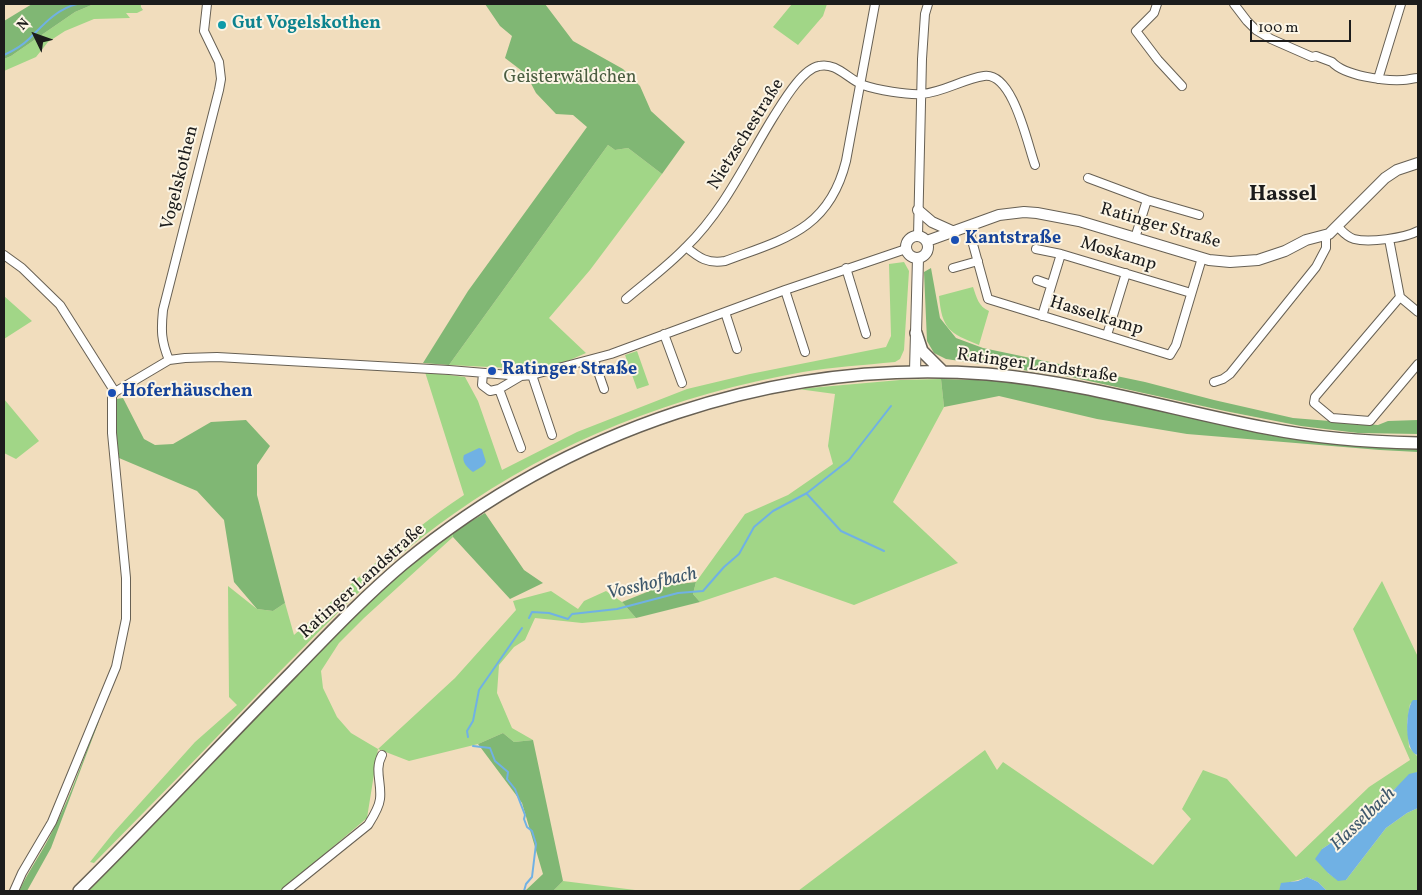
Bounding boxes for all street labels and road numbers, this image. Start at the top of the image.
street label: Nietzschestraße [704,75,790,195]
street label: Vogelskothen [158,124,204,232]
street label: Ratinger Straße [1097,199,1223,255]
street label: Moskamp [1077,233,1159,277]
street label: Hasselkamp [1047,293,1145,341]
street label: Ratinger Landstraße [955,345,1119,389]
street label: Ratinger Landstraße [296,520,430,644]

